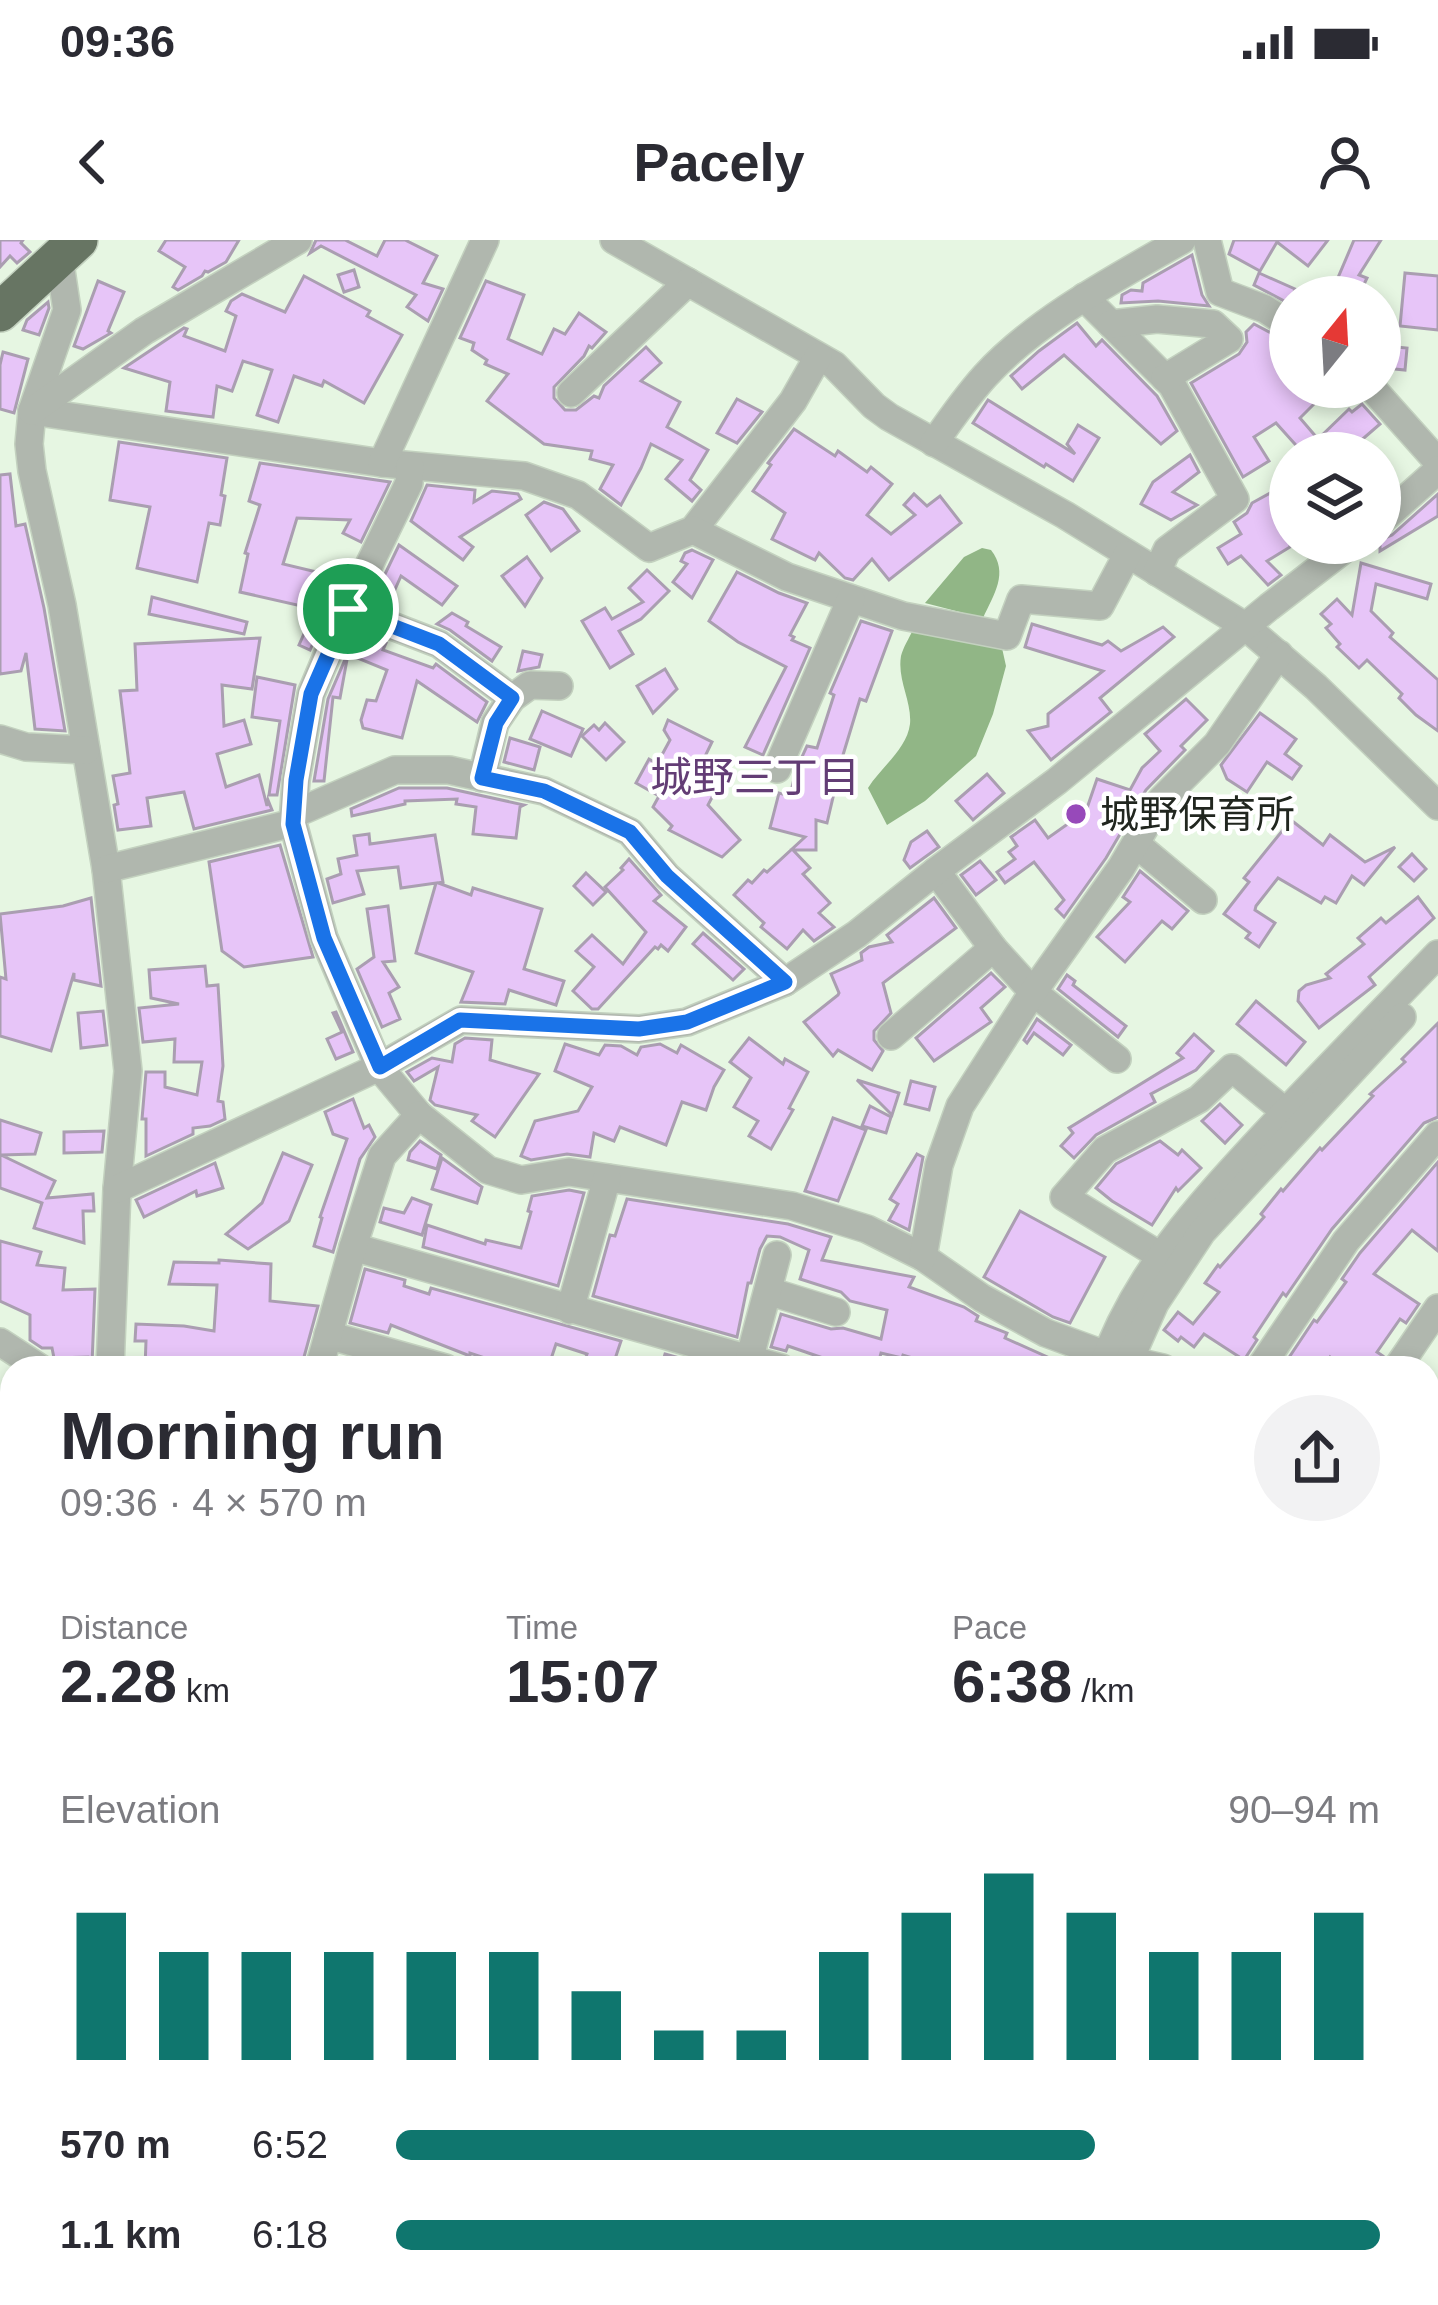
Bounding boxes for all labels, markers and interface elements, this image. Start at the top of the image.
text: 09:36 [60,16,175,67]
icon: back [60,129,126,195]
icon: person [1312,129,1378,195]
text: Pacely [633,132,805,192]
north arrow [1269,276,1401,408]
map controls [1269,276,1401,564]
button: layers [1269,432,1401,564]
pin [297,558,399,660]
icon: arrive [315,576,381,642]
district label: 城野三丁目 [650,754,860,801]
place label: 城野保育所 [1100,793,1295,836]
marker: 城野保育所 [1063,801,1089,827]
button: share [1254,1395,1380,1521]
text: Morning run [60,1399,445,1473]
text: 09:36 · 4 × 570 m [60,1481,367,1524]
text: Distance [60,1609,188,1646]
text: Time [506,1609,578,1646]
text: Pace [952,1609,1027,1646]
text: 2.28 [60,1648,177,1715]
text: 15:07 [506,1648,659,1715]
text: 6:38 [952,1648,1072,1715]
text: km [177,1672,230,1709]
text: /km [1072,1672,1134,1709]
text: Elevation [60,1788,220,1831]
text: 90–94 m [1228,1788,1380,1831]
text: 570 m [60,2123,171,2166]
text: 6:52 [252,2123,328,2166]
text: 1.1 km [60,2213,181,2256]
text: 6:18 [252,2213,328,2256]

